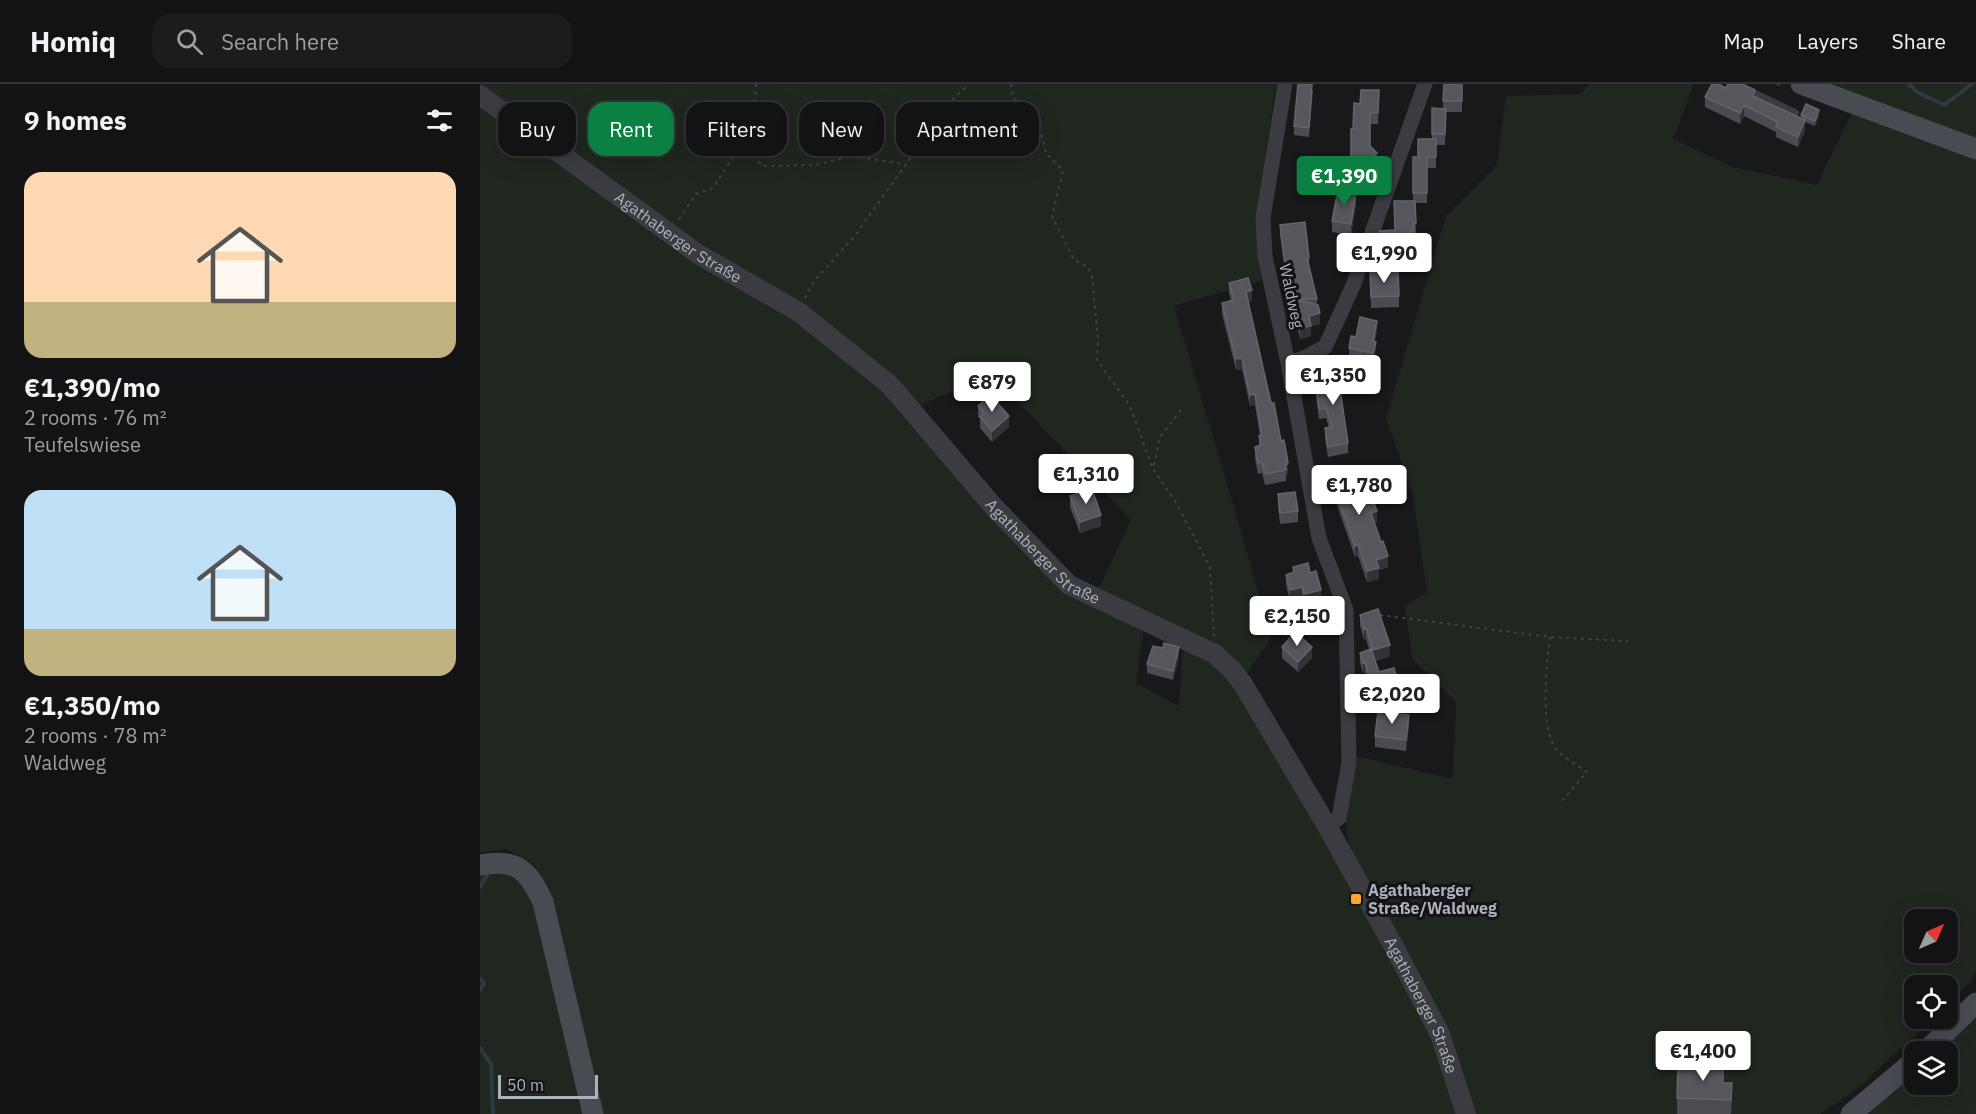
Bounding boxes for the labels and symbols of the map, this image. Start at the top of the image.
pin: €1,390 [1295,156,1393,207]
street label: Agathaberger Straße [611,187,745,287]
pin: €1,990 [1335,233,1433,284]
street label: Waldweg [1275,262,1309,331]
pin: €1,350 [1284,355,1382,406]
pin: €879 [956,362,1028,413]
pin: €1,310 [1037,454,1135,505]
pin: €1,780 [1310,465,1408,516]
street label: Agathaberger Straße [981,495,1103,608]
pin: €2,150 [1248,596,1346,647]
pin: €2,020 [1343,674,1441,725]
place label: Agathaberger Straße/Waldweg [1368,880,1497,918]
marker: Agathaberger Straße/Waldweg [1349,892,1363,906]
north arrow [1904,909,1958,963]
street label: Agathaberger Straße [1380,933,1462,1076]
pin: €1,400 [1654,1031,1752,1082]
scale bar [498,1072,598,1100]

